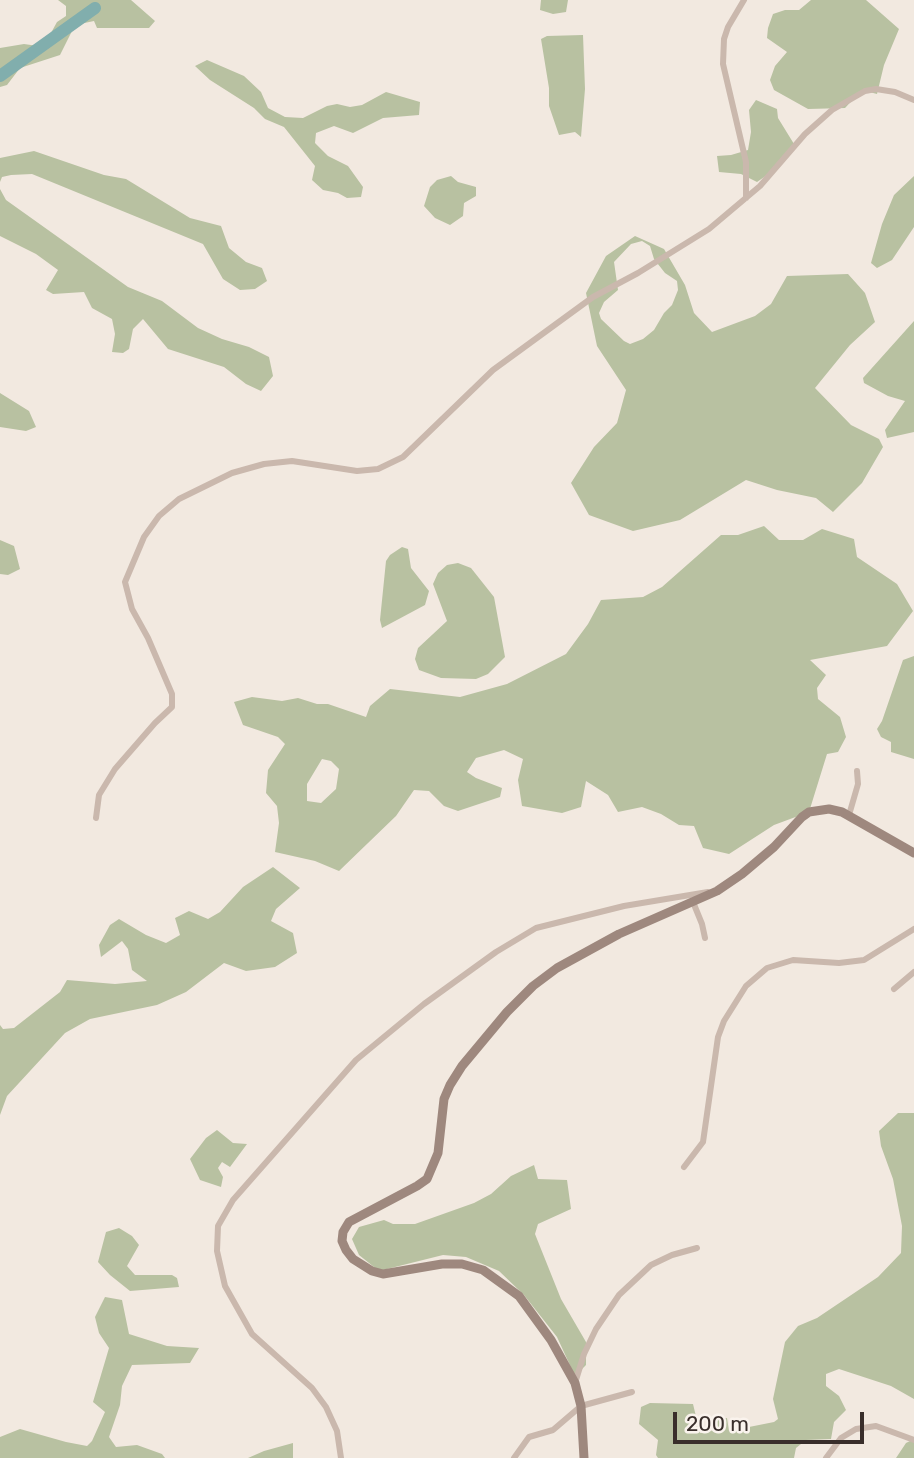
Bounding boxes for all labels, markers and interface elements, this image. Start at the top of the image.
scale bar [676,1398,867,1442]
text: 200 m [686,1411,749,1436]

